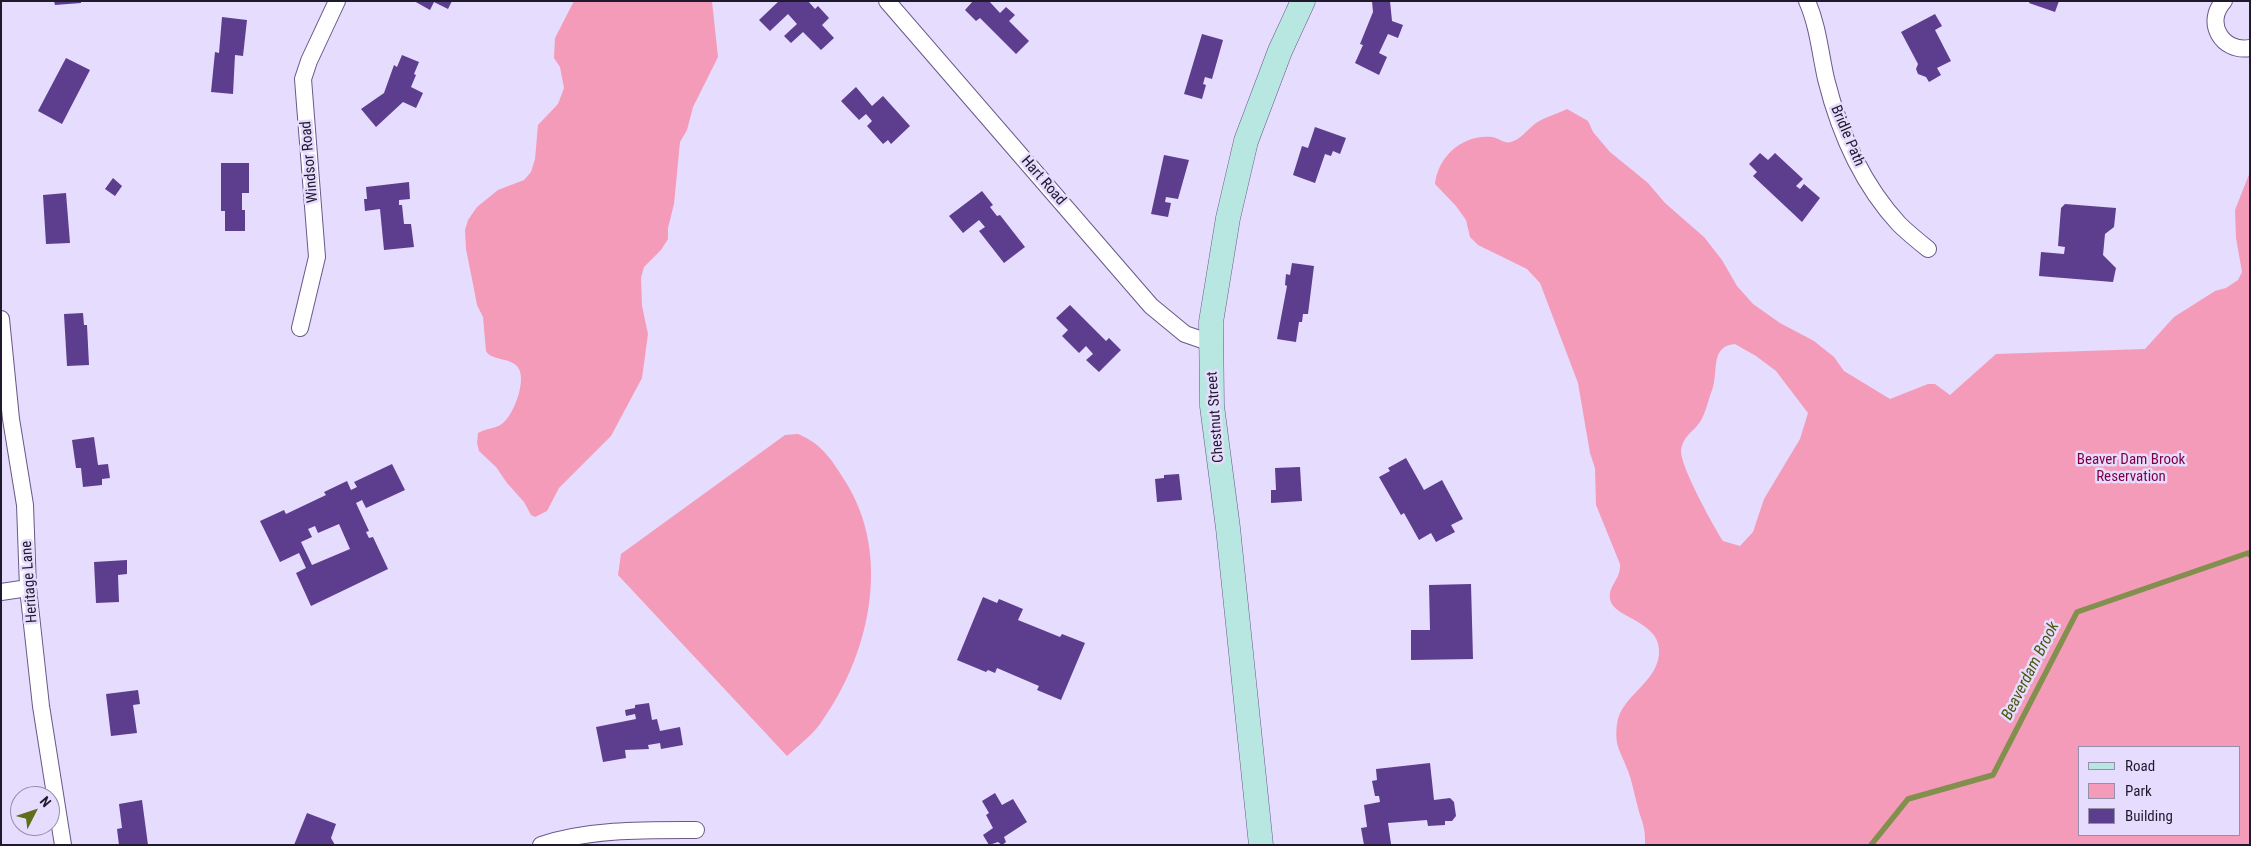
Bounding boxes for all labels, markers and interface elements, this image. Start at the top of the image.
street label: Bridle Path [1826,103,1868,169]
street label: Windsor Road [297,120,323,204]
street label: Hart Road [1017,153,1069,209]
street label: Chestnut Street [1204,371,1228,463]
park label: Beaver Dam Brook Reservation [2077,451,2185,486]
street label: Heritage Lane [18,540,42,624]
water label: Beaverdam Brook [1998,619,2064,723]
legend [2078,746,2241,836]
text: Road [2125,757,2155,775]
text: Park [2125,782,2152,800]
north arrow [10,786,60,836]
text: N [37,793,54,810]
text: Building [2125,807,2173,825]

